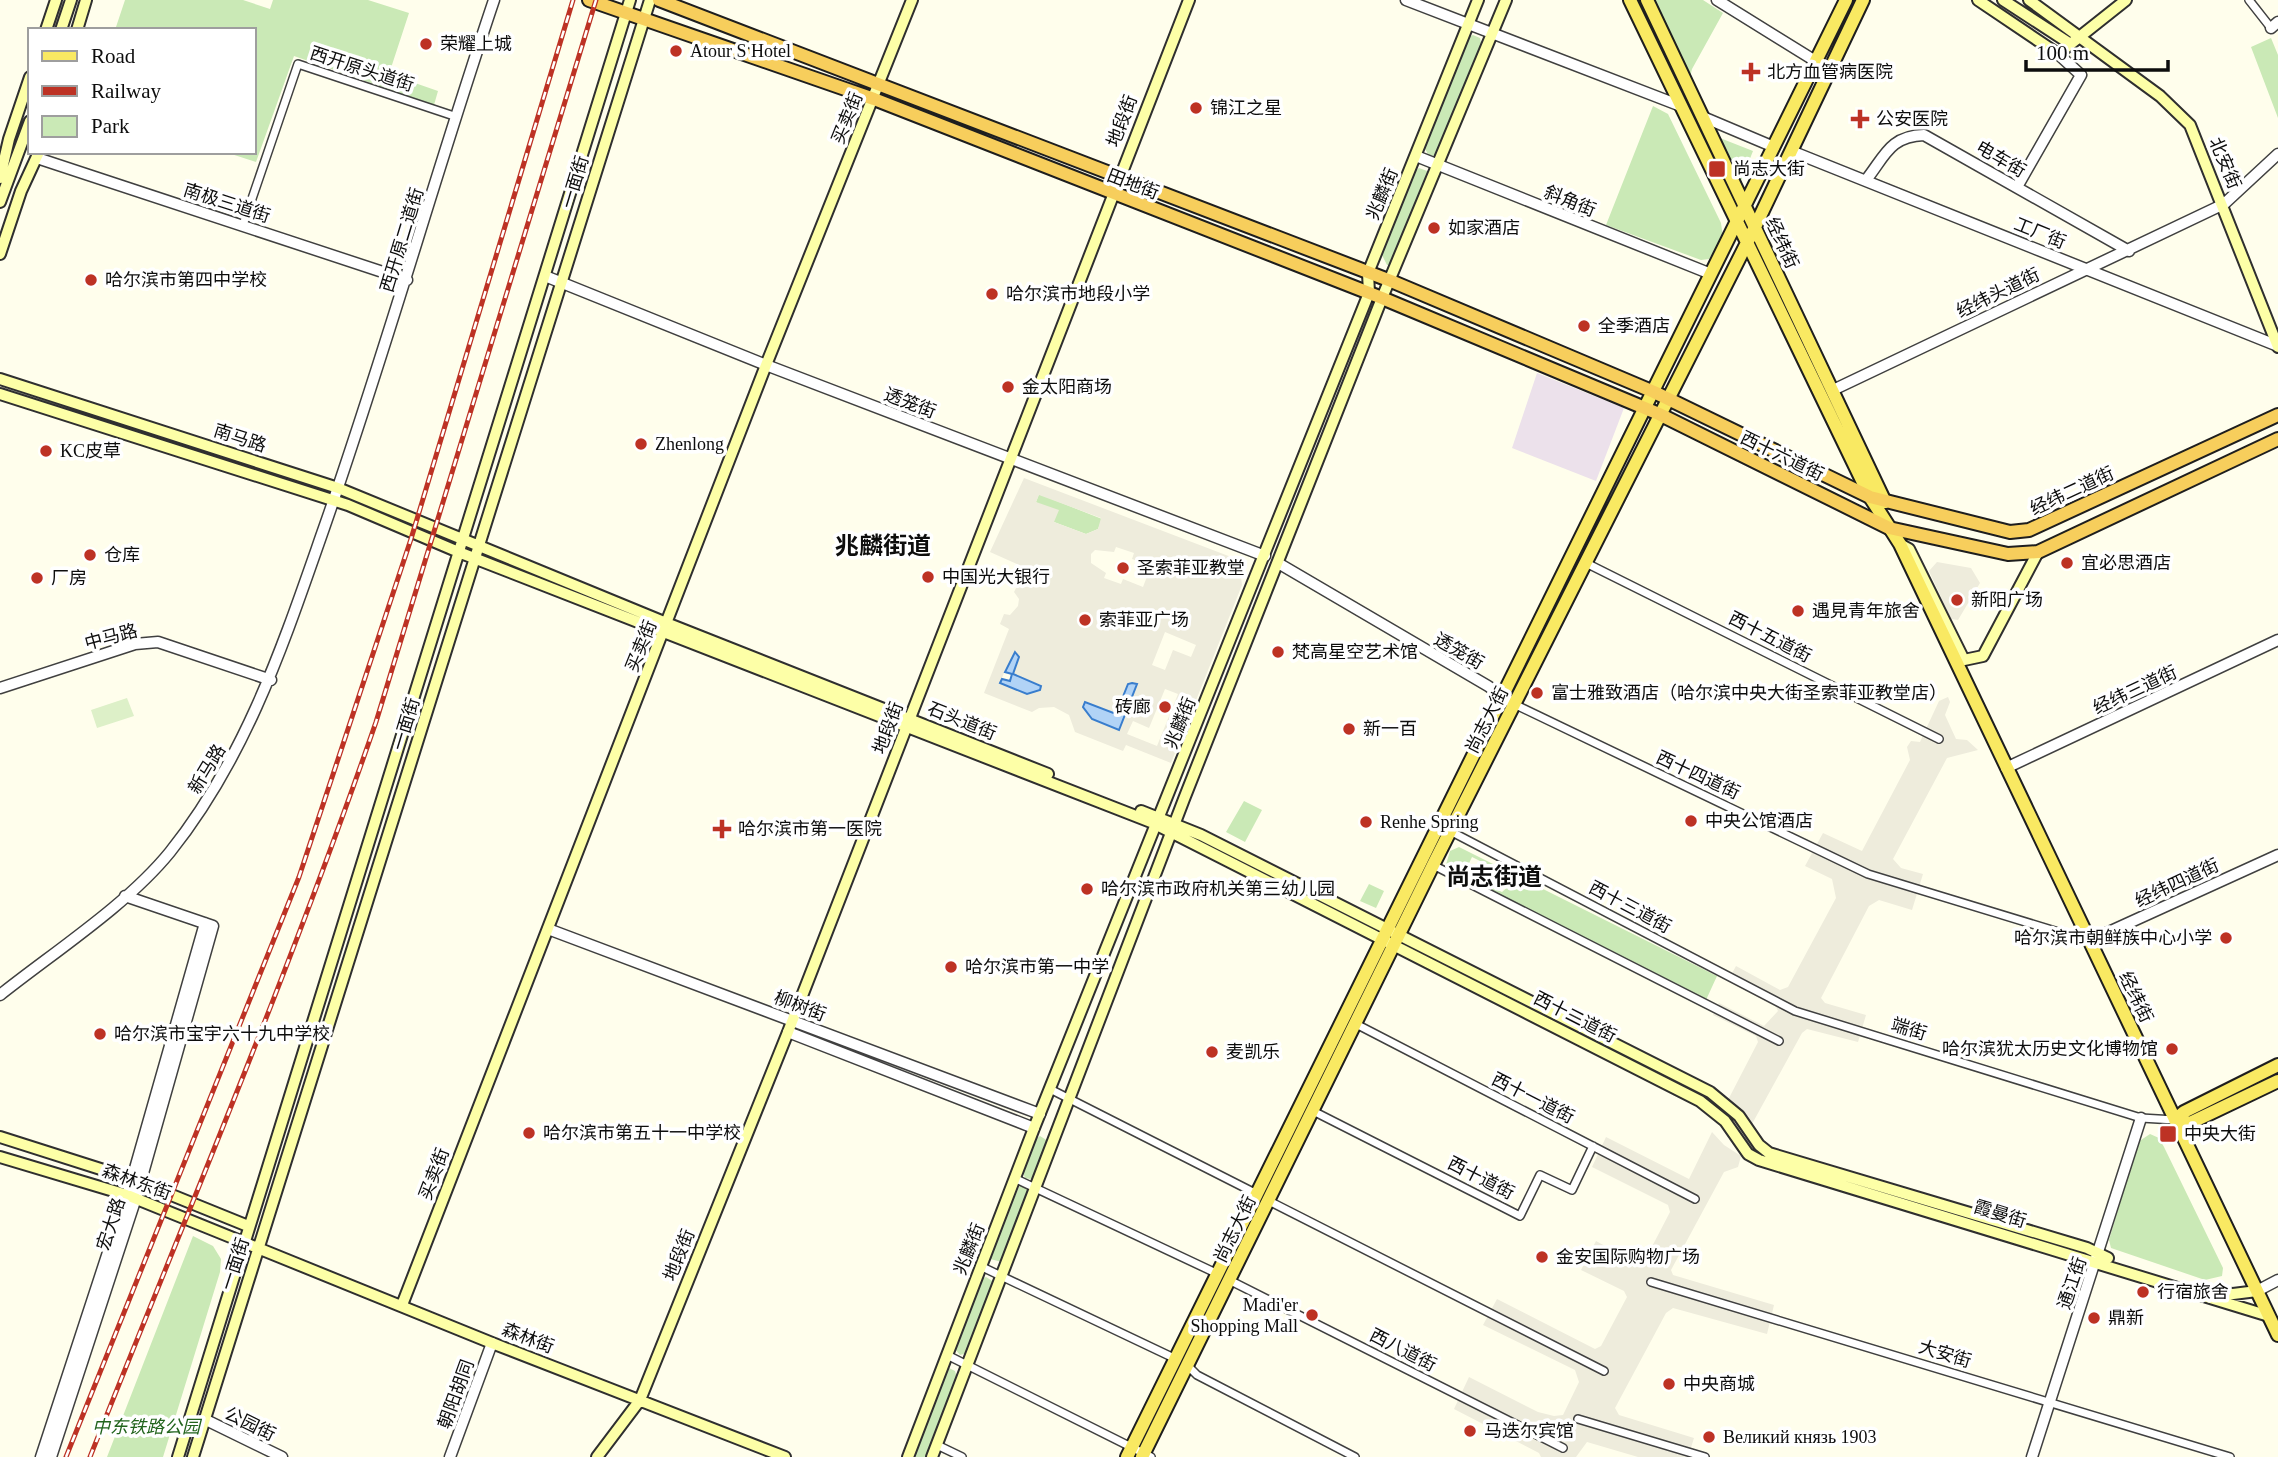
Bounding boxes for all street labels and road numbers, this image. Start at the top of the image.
street label: 西开原头道街 [308,43,416,95]
street label: 买卖街 [828,89,866,147]
street label: 地段街 [1103,92,1141,150]
street label: 北安街 [2205,134,2245,192]
street label: 电车街 [1973,137,2029,181]
street label: 一面街 [558,153,592,211]
street label: 田地街 [1104,165,1162,203]
street label: 兆麟街 [1362,165,1402,223]
street label: 南极三道街 [181,180,273,226]
street label: 斜角街 [1541,182,1599,220]
street label: 西开原二道街 [377,185,427,295]
street label: 经纬街 [1762,214,1802,272]
street label: 工厂街 [2011,214,2069,252]
street label: 经纬头道街 [1953,264,2043,322]
street label: 透笼街 [881,384,939,422]
street label: 南马路 [211,420,269,456]
street label: 西十六道街 [1737,427,1827,485]
street label: 经纬二道街 [2027,463,2117,519]
street label: 西十五道街 [1725,608,1815,666]
street label: 买卖街 [622,617,660,675]
street label: 中马路 [82,620,140,654]
street label: 透笼街 [1431,629,1487,673]
street label: 经纬三道街 [2090,662,2180,718]
street label: 尚志大街 [1462,683,1512,757]
street label: 兆麟街 [1161,694,1199,752]
street label: 一面街 [389,695,423,753]
street label: 石头道街 [925,698,999,744]
street label: 地段街 [869,699,907,757]
street label: 新马路 [185,741,229,797]
street label: 西十四道街 [1653,747,1743,803]
street label: 经纬四道街 [2132,855,2222,911]
street label: 西十三道街 [1586,877,1674,937]
street label: 经纬街 [2115,968,2157,1026]
street label: 柳树街 [771,987,829,1025]
street label: 西十二道街 [1530,988,1620,1046]
street label: 端街 [1889,1014,1929,1044]
street label: 西十一道街 [1488,1069,1578,1127]
street label: 买卖街 [415,1145,453,1203]
street label: 西十道街 [1444,1153,1518,1203]
street label: 森林东街 [100,1160,174,1204]
street label: 尚志大街 [1210,1192,1260,1266]
street label: 宏大路 [93,1195,129,1253]
street label: 霞曼街 [1971,1197,2029,1231]
street label: 兆麟街 [950,1220,988,1278]
street label: 地段街 [660,1226,698,1284]
street label: 一面街 [217,1235,253,1293]
street label: 通江街 [2054,1254,2090,1312]
street label: 森林街 [499,1319,557,1357]
street label: 西八道街 [1366,1325,1440,1375]
street label: 大安街 [1916,1337,1974,1371]
street label: 朝阳胡同 [434,1357,478,1431]
street label: 公园街 [221,1403,279,1445]

